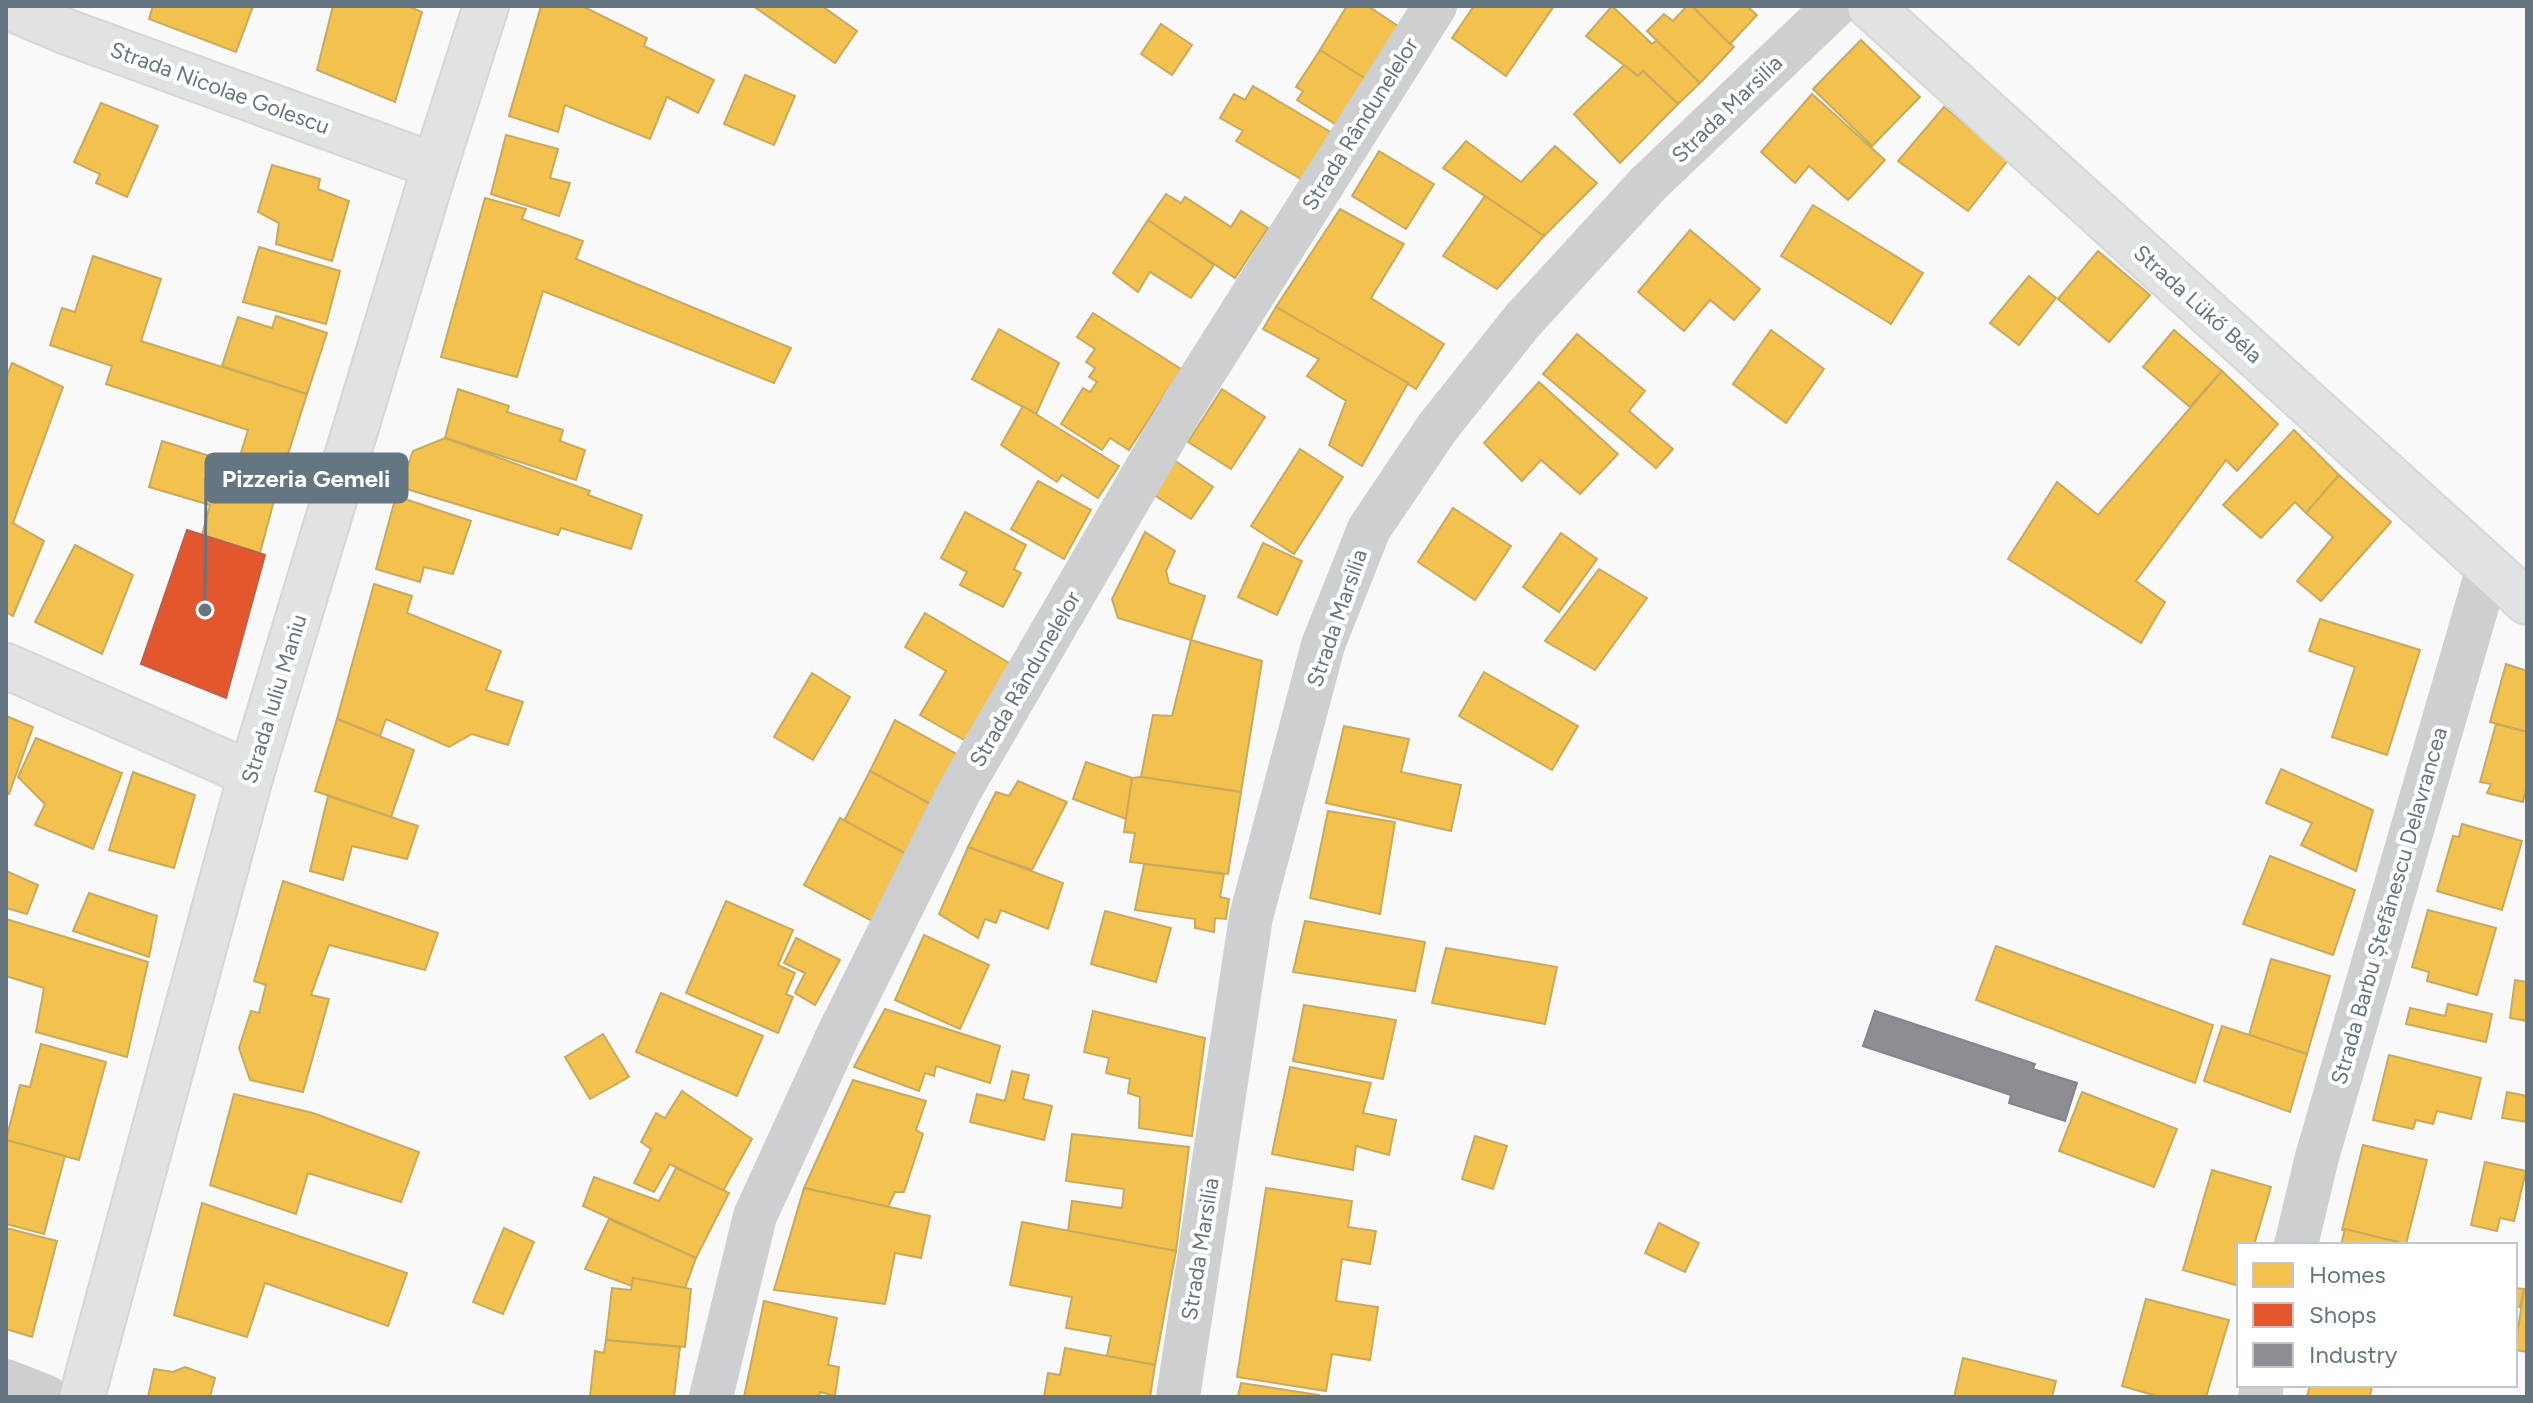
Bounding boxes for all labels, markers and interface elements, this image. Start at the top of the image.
street label: Strada Rândunelelor [1296,32,1424,215]
street label: Strada Nicolae Golescu [107,36,333,140]
street label: Strada Marsilia [1666,49,1788,169]
street label: Strada Lükő Béla [2128,239,2268,369]
callout: Pizzeria Gemeli [206,454,407,502]
text: Pizzeria Gemeli [222,464,390,493]
street label: Strada Marsilia [1301,546,1373,690]
street label: Strada Rândunelelor [964,586,1087,772]
street label: Strada Iuliu Maniu [235,611,313,787]
street label: Strada Barbu Ștefănescu Delavrancea [2325,724,2453,1088]
street label: Strada Marsilia [1175,1176,1225,1322]
legend [2237,1243,2517,1387]
text: Homes [2309,1260,2386,1289]
text: Shops [2309,1300,2376,1329]
text: Industry [2309,1340,2398,1369]

